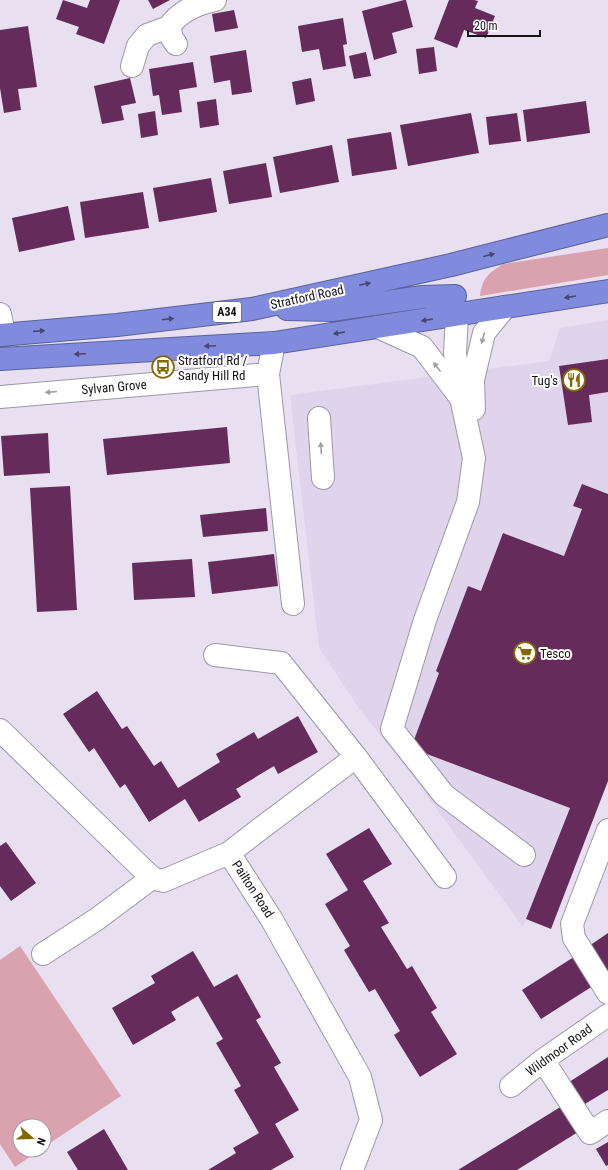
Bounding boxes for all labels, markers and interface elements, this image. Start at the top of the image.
scale bar [468,12,540,38]
text: 20 m [474,19,498,33]
one-way arrow [482,252,495,258]
one-way arrow [359,280,371,286]
street label: Stratford Road [269,282,345,312]
one-way arrow [563,294,576,300]
road number: A34 [213,302,241,322]
one-way arrow [162,316,174,323]
one-way arrow [421,317,433,323]
one-way arrow [33,328,45,335]
one-way arrow [333,330,345,336]
one-way arrow [480,333,486,345]
one-way arrow [204,343,216,350]
one-way arrow [74,351,87,358]
place label: Stratford Rd / Sandy Hill Rd [178,353,248,383]
bus stop icon: Stratford Rd / Sandy Hill Rd [150,354,176,380]
one-way arrow [433,362,441,373]
restaurant icon: Tug's [561,367,587,393]
place label: Tug's [531,373,558,388]
street label: Sylvan Grove [81,377,147,397]
one-way arrow [45,389,57,396]
one-way arrow [317,442,324,454]
supermarket icon: Tesco [512,640,538,666]
place label: Tesco [540,646,571,661]
street label: Pailton Road [229,858,277,920]
street label: Wildmoor Road [523,1021,595,1079]
north arrow [12,1118,52,1158]
text: N [34,1136,48,1147]

